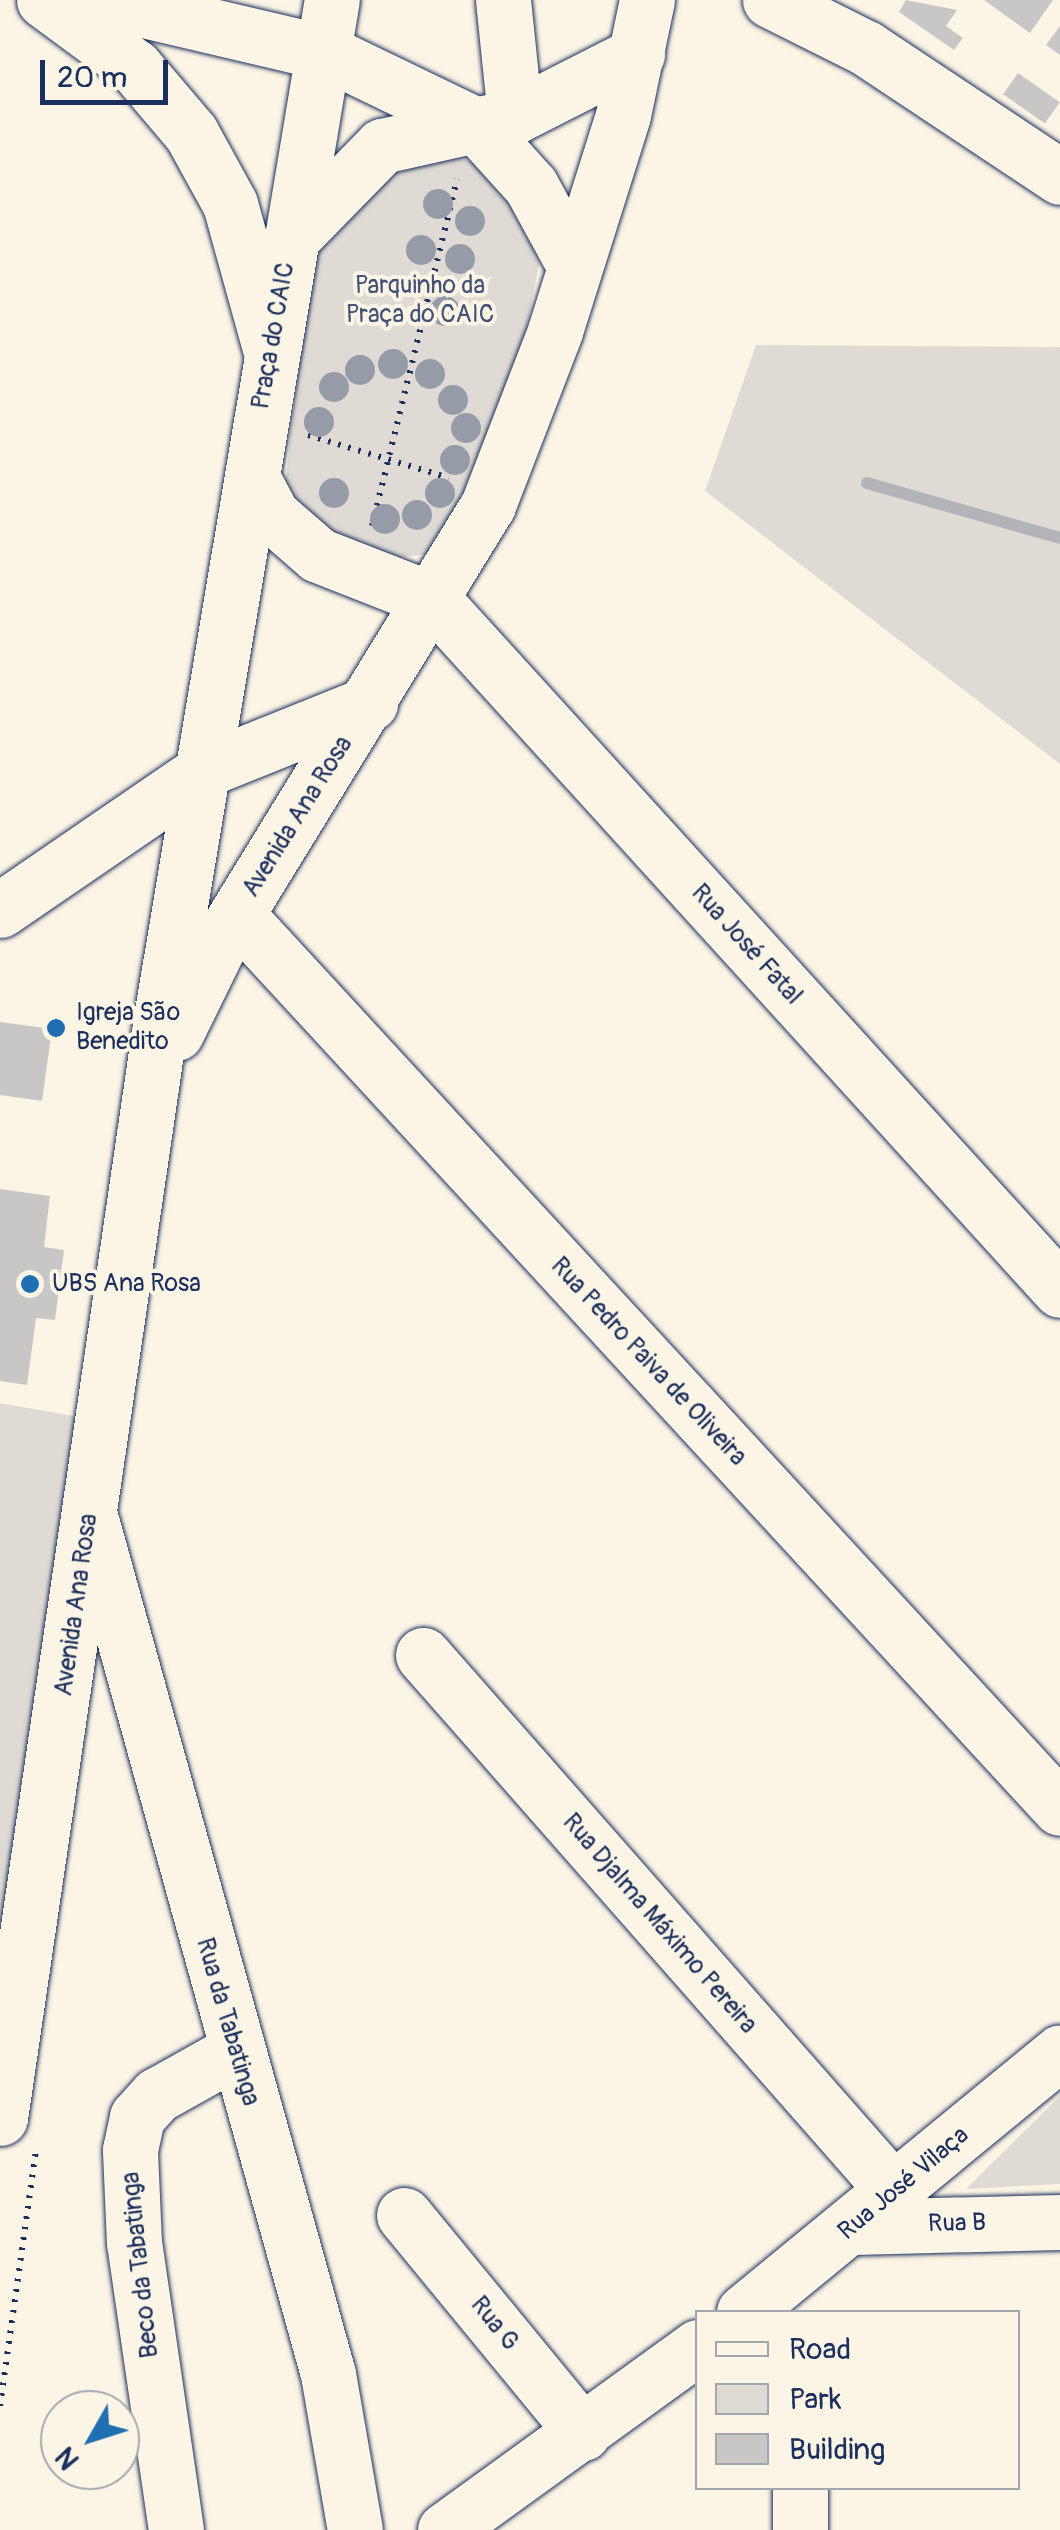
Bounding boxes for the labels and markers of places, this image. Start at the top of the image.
place label: Igreja São Benedito [76,999,180,1058]
marker: Igreja São Benedito [45,1017,67,1039]
place label: UBS Ana Rosa [52,1269,201,1299]
marker: UBS Ana Rosa [17,1271,43,1297]

